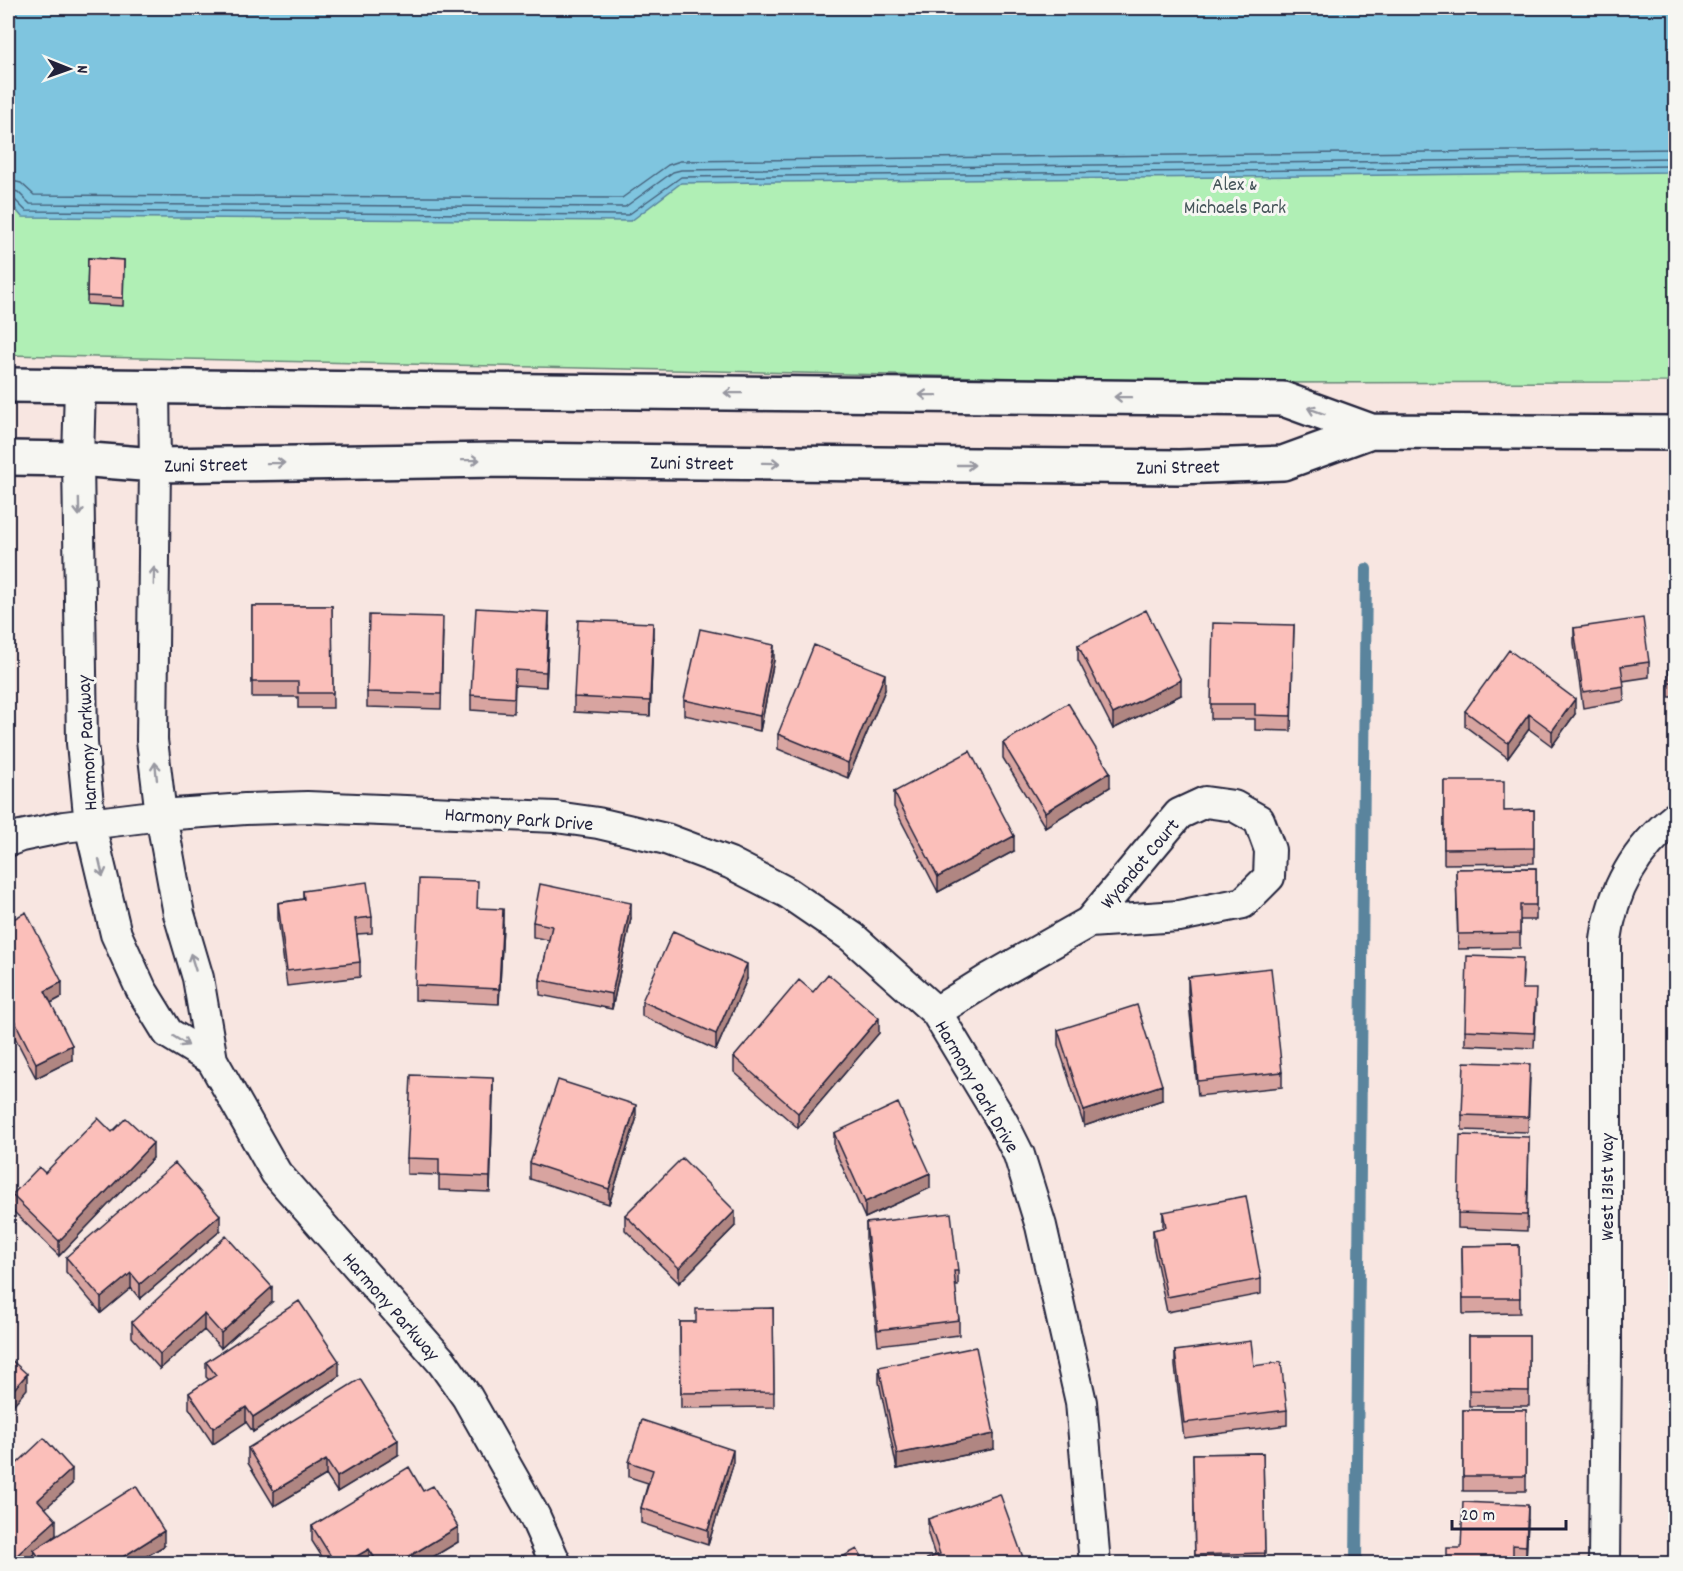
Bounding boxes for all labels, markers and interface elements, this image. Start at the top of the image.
north arrow [39,39,99,99]
text: N [70,65,93,73]
park label: Alex & Michaels Park [1184,172,1286,223]
one-way arrow [723,387,743,398]
one-way arrow [918,389,938,401]
one-way arrow [1113,391,1133,403]
one-way arrow [1307,405,1325,416]
street label: Zuni Street [650,450,734,480]
street label: Zuni Street [164,452,248,482]
street label: Zuni Street [1136,454,1220,484]
one-way arrow [460,455,480,466]
one-way arrow [265,457,285,469]
one-way arrow [760,458,780,469]
one-way arrow [955,459,975,471]
one-way arrow [73,497,85,517]
one-way arrow [148,566,160,586]
street label: Harmony Parkway [71,673,107,812]
one-way arrow [150,761,161,781]
street label: Harmony Park Drive [444,802,594,840]
street label: Wyandot Court [1095,814,1188,916]
one-way arrow [95,859,107,878]
one-way arrow [187,952,198,971]
street label: Harmony Park Drive [926,1016,1025,1159]
one-way arrow [172,1036,189,1048]
street label: West 131st Way [1595,1132,1623,1241]
street label: Harmony Parkway [335,1247,446,1369]
scale bar [1452,1493,1566,1531]
text: 20 m [1461,1504,1495,1529]

